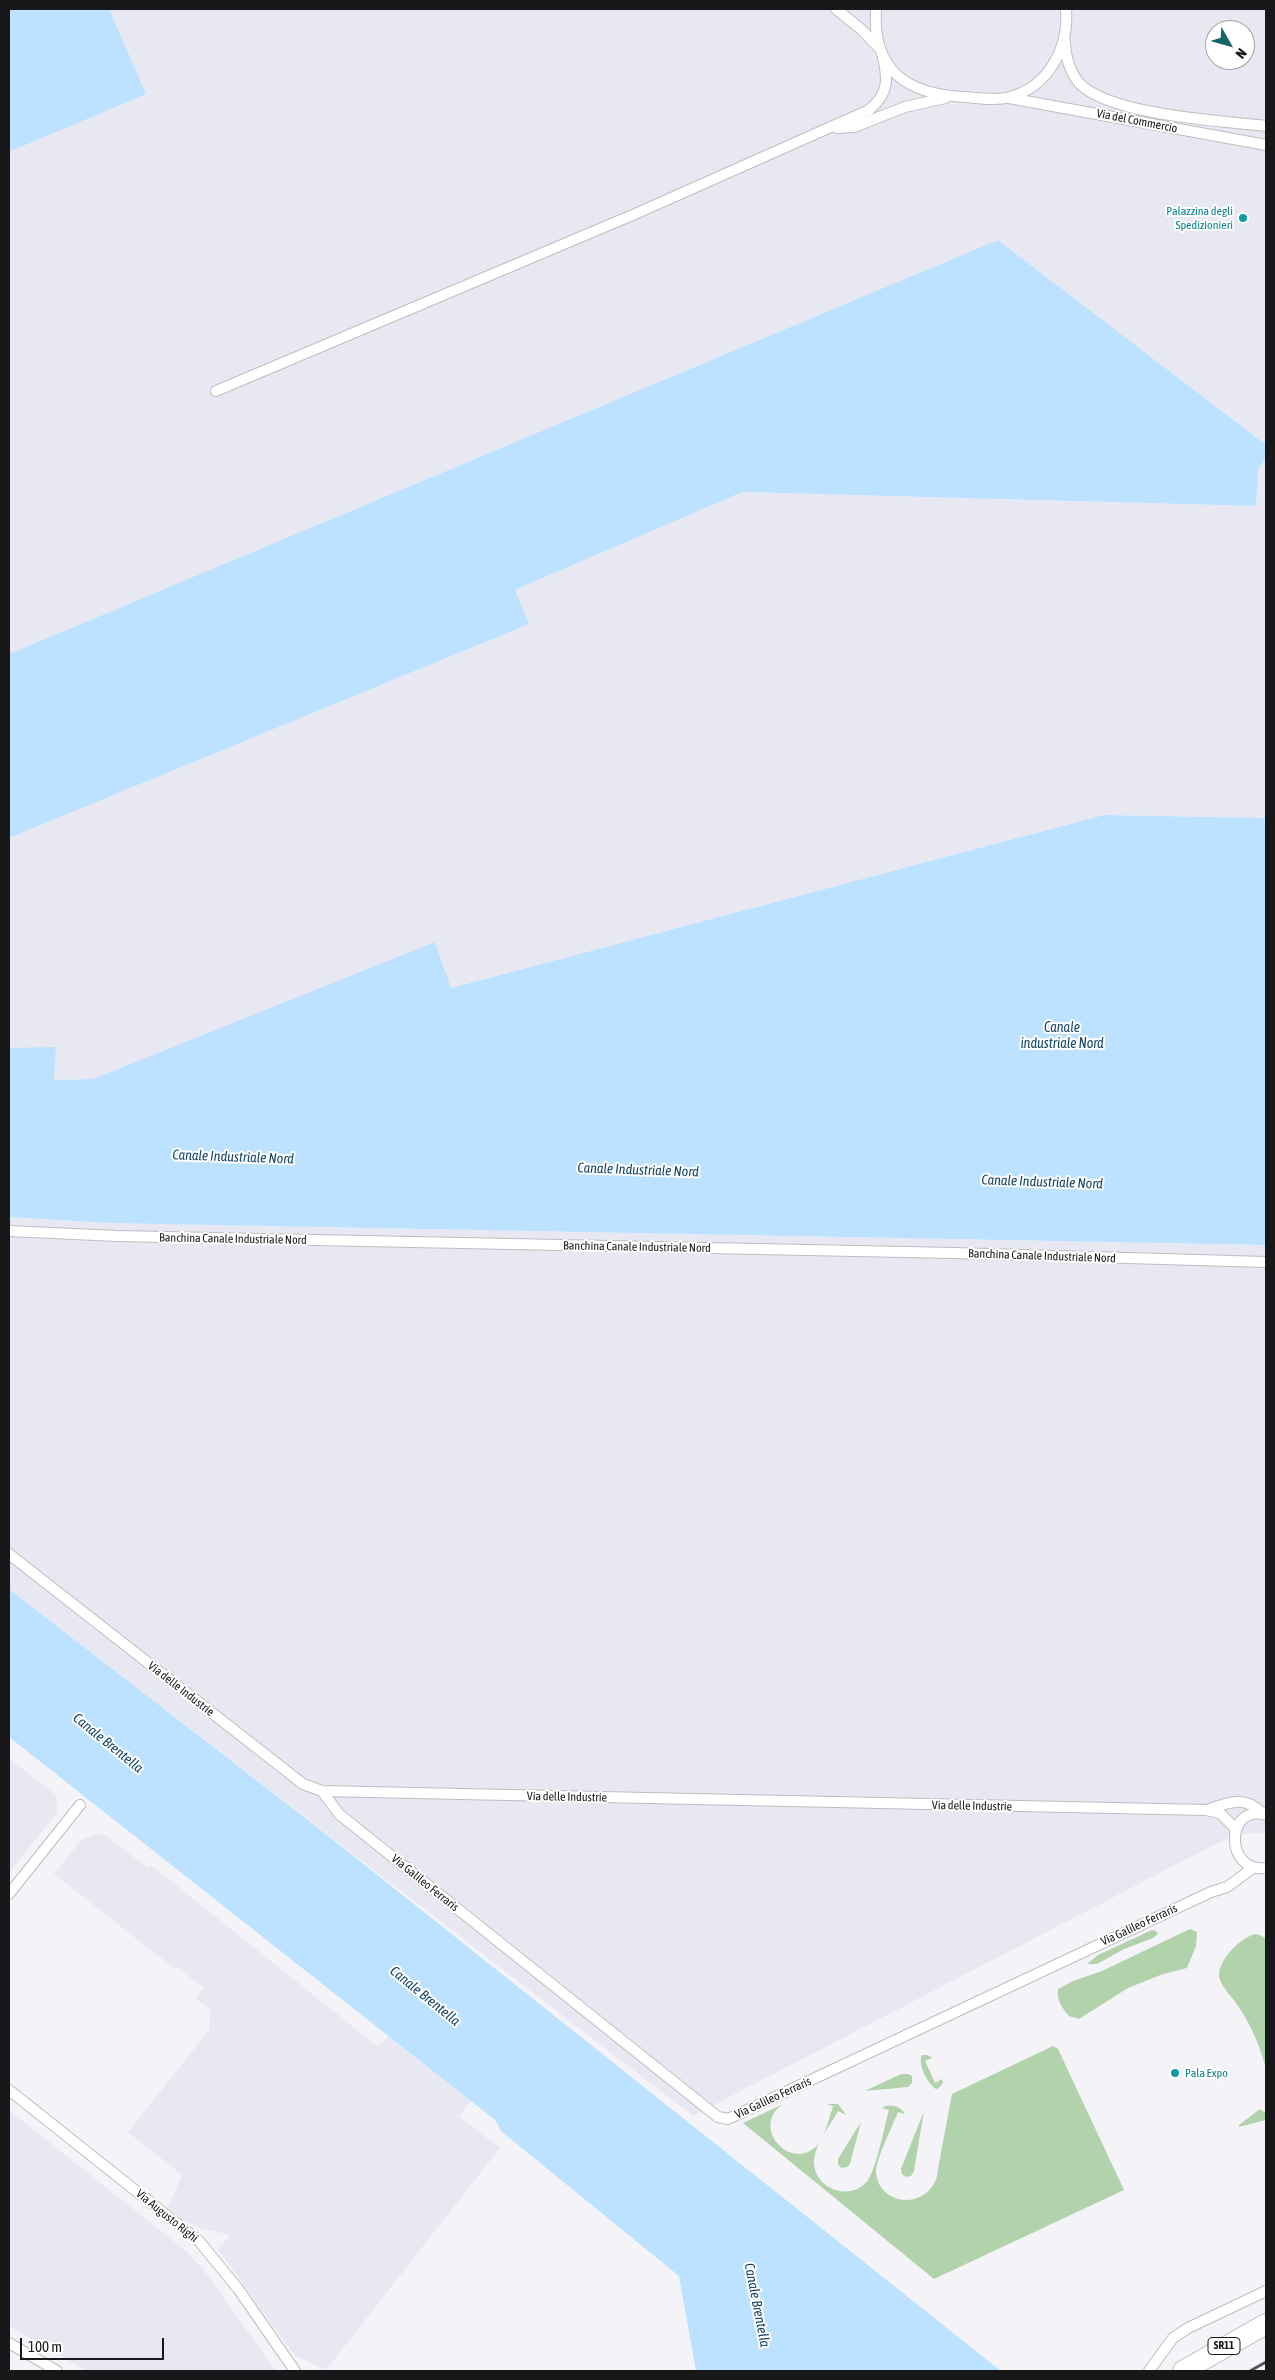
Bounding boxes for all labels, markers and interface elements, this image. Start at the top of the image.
north arrow [1205,20,1255,70]
text: N [1232,45,1250,62]
street label: Via del Commercio [1095,106,1179,136]
place label: Palazzina degli Spedizionieri [1166,204,1233,232]
marker: Palazzina degli Spedizionieri [1237,212,1249,224]
water label: Canale industriale Nord [1020,1020,1104,1052]
water label: Canale Industriale Nord [172,1146,294,1168]
water label: Canale Industriale Nord [577,1159,699,1181]
water label: Canale Industriale Nord [981,1171,1103,1193]
street label: Banchina Canale Industriale Nord [159,1231,307,1247]
street label: Banchina Canale Industriale Nord [563,1239,711,1255]
street label: Banchina Canale Industriale Nord [968,1246,1116,1266]
street label: Via delle Industrie [145,1659,217,1719]
water label: Canale Brentella [70,1710,146,1776]
street label: Via delle Industrie [527,1789,607,1805]
street label: Via delle Industrie [932,1798,1012,1814]
street label: Via Galileo Ferraris [388,1851,462,1915]
street label: Via Galileo Ferraris [1099,1901,1179,1949]
water label: Canale Brentella [387,1963,463,2029]
place label: Pala Expo [1185,2066,1228,2080]
marker: Pala Expo [1169,2067,1181,2079]
street label: Via Galileo Ferraris [733,2074,813,2122]
street label: Via Augusto Righi [133,2187,201,2245]
water label: Canale Brentella [741,2262,773,2348]
scale bar [22,2328,166,2360]
text: 100 m [28,2338,62,2355]
road number: SR11 [1208,2338,1240,2354]

